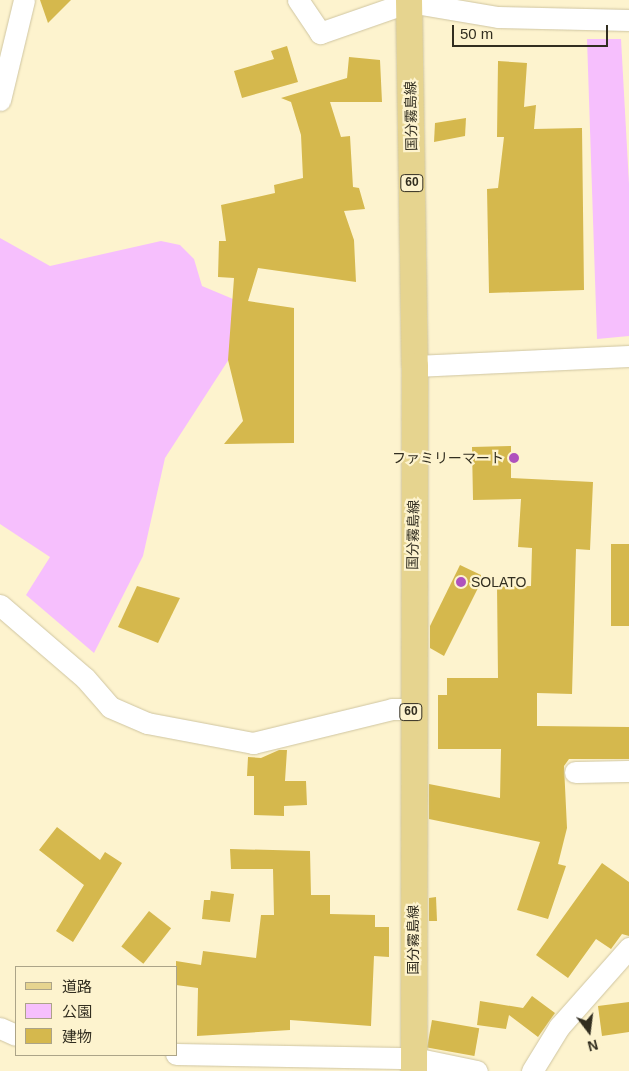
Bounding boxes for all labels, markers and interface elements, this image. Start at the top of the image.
scale bar [454,15,610,47]
text: 50 m [460,25,493,42]
street label: 国分霧島線 [402,81,420,151]
road number: 60 [400,174,424,192]
place label: ファミリーマート [392,450,504,466]
marker: ファミリーマート [508,452,520,464]
street label: 国分霧島線 [404,500,422,570]
place label: SOLATO [471,574,527,590]
marker: SOLATO [455,576,467,588]
road number: 60 [398,702,424,722]
street label: 国分霧島線 [405,905,421,975]
legend [15,966,178,1056]
text: 道路 [62,978,92,995]
text: 公園 [62,1003,92,1020]
north arrow [564,1006,614,1056]
text: 建物 [62,1028,92,1045]
text: N [586,1036,600,1055]

